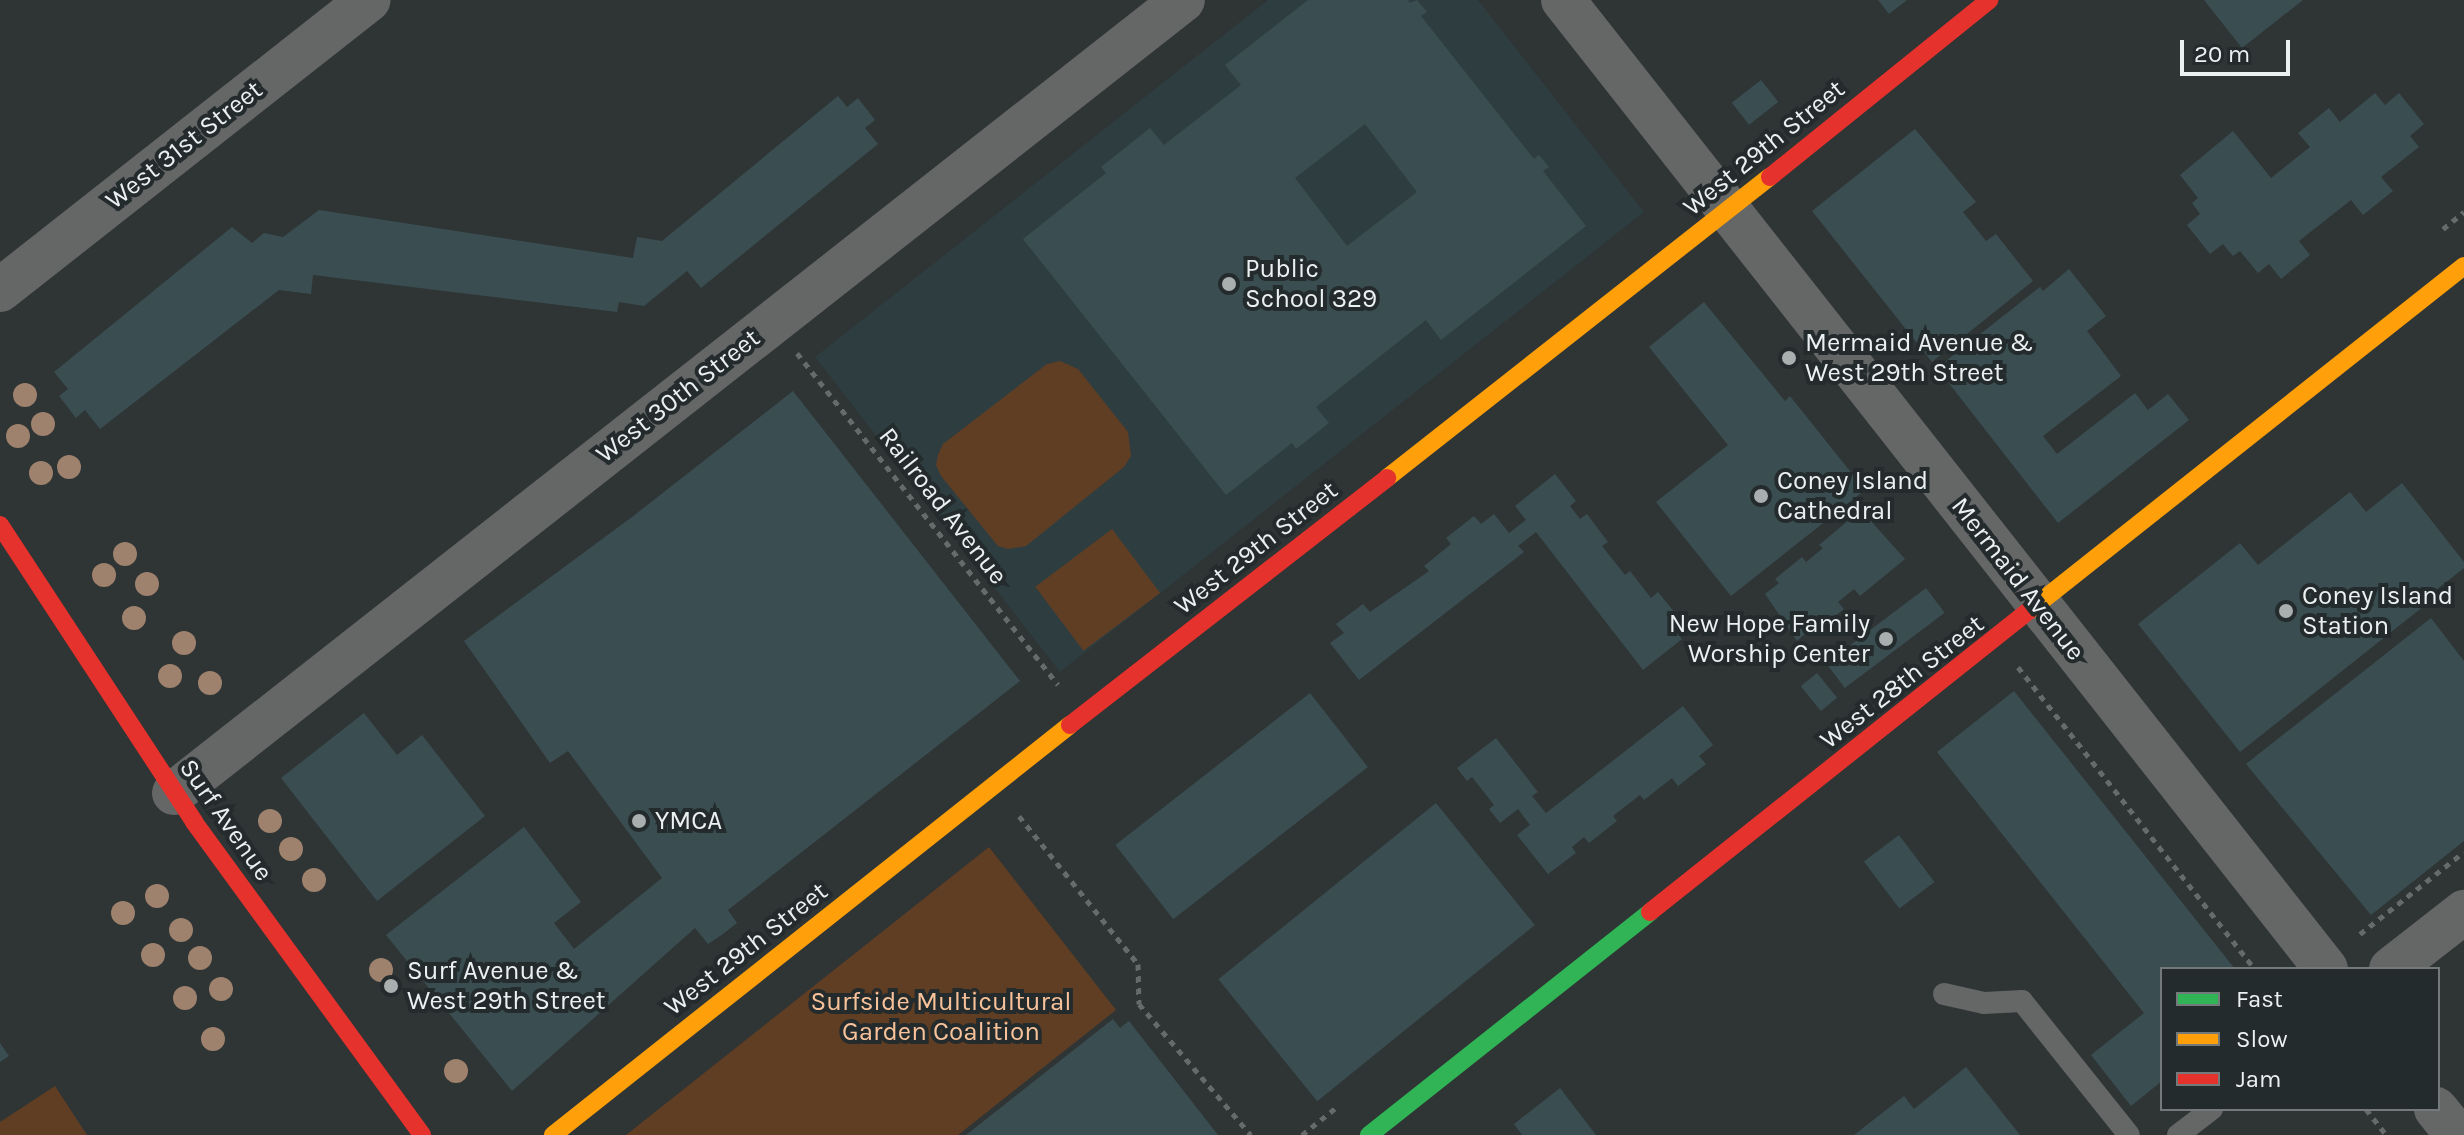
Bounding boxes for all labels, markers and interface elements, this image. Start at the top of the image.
scale bar [2184,24,2294,74]
text: 20 m [2194,40,2250,68]
street label: West 29th Street [1677,73,1851,223]
street label: West 31st Street [99,74,269,216]
place label: Public School 329 [1245,253,1377,314]
marker: Public School 329 [1220,275,1238,293]
street label: West 30th Street [590,322,766,470]
place label: Mermaid Avenue & West 29th Street [1805,327,2033,388]
marker: Mermaid Avenue & West 29th Street [1780,349,1798,367]
street label: Railroad Avenue [872,421,1014,591]
place label: Coney Island Cathedral [1777,465,1928,526]
street label: West 29th Street [1168,475,1344,621]
marker: Coney Island Cathedral [1752,487,1770,505]
street label: Mermaid Avenue [1945,491,2091,667]
place label: Coney Island Station [2302,580,2453,642]
marker: Coney Island Station [2277,602,2295,620]
place label: New Hope Family Worship Center [1669,608,1870,670]
street label: West 28th Street [1814,608,1990,756]
marker: New Hope Family Worship Center [1877,630,1895,648]
street label: Surf Avenue [173,753,279,887]
place label: YMCA [655,805,722,837]
marker: YMCA [630,812,648,830]
street label: West 29th Street [658,876,834,1022]
place label: Surf Avenue & West 29th Street [407,955,606,1016]
legend [2160,967,2440,1111]
marker: Surf Avenue & West 29th Street [382,977,400,995]
text: Fast [2236,985,2283,1013]
park label: Surfside Multicultural Garden Coalition [810,986,1072,1048]
text: Slow [2236,1025,2288,1053]
text: Jam [2236,1065,2281,1093]

